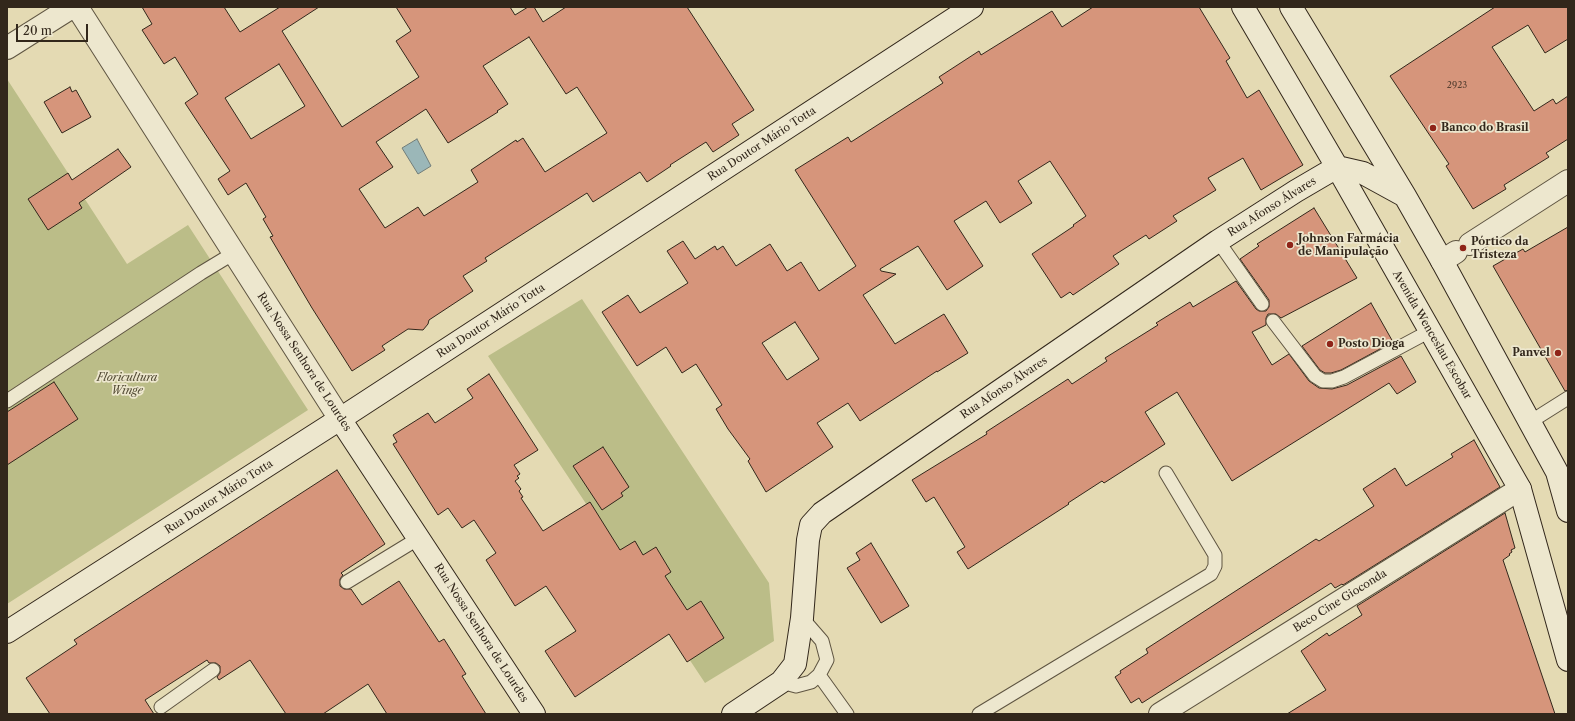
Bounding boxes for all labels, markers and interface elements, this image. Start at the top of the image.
scale bar [18,16,90,42]
text: 20 m [23,23,52,38]
house number: 2923 [1447,80,1467,90]
street label: Rua Doutor Mário Totta [706,104,818,184]
place label: Banco do Brasil [1441,121,1529,135]
marker: Banco do Brasil [1428,123,1438,133]
street label: Rua Afonso Álvares [1225,174,1319,240]
place label: Johnson Farmácia de Manipulação [1298,232,1399,258]
place label: Pórtico da Tristeza [1471,235,1529,261]
marker: Johnson Farmácia de Manipulação [1285,240,1295,250]
marker: Pórtico da Tristeza [1458,243,1468,253]
street label: Avenida Wenceslau Escobar [1390,268,1474,402]
street label: Rua Doutor Mário Totta [435,281,547,361]
street label: Rua Nossa Senhora de Lourdes [254,290,354,434]
place label: Posto Dioga [1338,337,1405,351]
marker: Posto Dioga [1325,339,1335,349]
place label: Panvel [1512,346,1550,360]
marker: Panvel [1553,348,1563,358]
street label: Rua Afonso Álvares [958,354,1050,422]
park label: Floricultura Winge [97,371,157,397]
street label: Rua Doutor Mário Totta [163,457,275,537]
street label: Rua Nossa Senhora de Lourdes [431,561,531,705]
street label: Beco Cine Gioconda [1291,567,1389,635]

